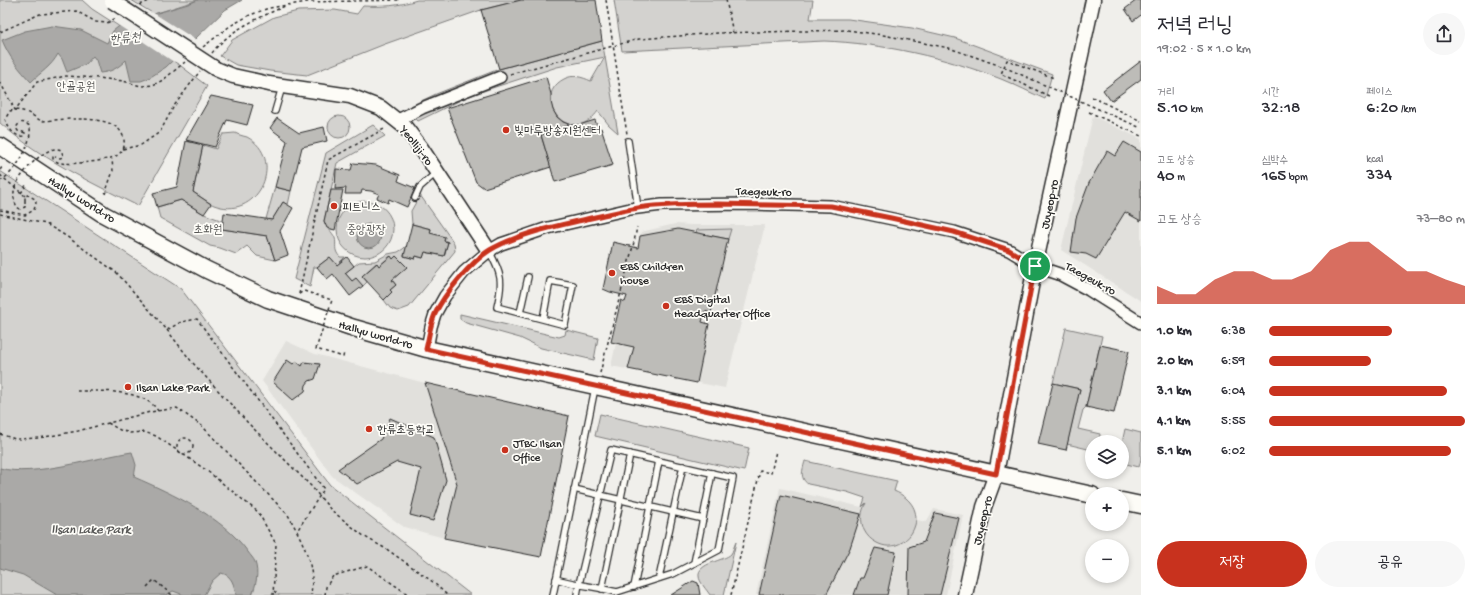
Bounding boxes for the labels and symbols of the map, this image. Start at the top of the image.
water label: 한류천 [109,30,143,49]
park label: 안골공원 [57,81,95,95]
street label: Yeolliji-ro [395,123,435,169]
place label: 빛마루방송지원센터 [514,124,601,139]
marker: 빛마루방송지원센터 [501,125,511,135]
street label: Hallyu world-ro [45,174,117,227]
street label: Juyeop-ro [1039,178,1063,231]
street label: Taegeuk-ro [735,185,792,200]
marker: 피트니스 [329,201,339,211]
place label: 피트니스 [342,201,381,215]
park label: 초화원 [194,224,222,238]
park label: 중앙광장 [347,224,386,238]
pin [1018,249,1052,283]
street label: Taegeuk-ro [1061,260,1118,299]
place label: EBS Children house [620,261,684,289]
marker: EBS Children house [607,268,617,278]
place label: EBS Digital Headquarter Office [674,294,771,322]
marker: EBS Digital Headquarter Office [661,301,671,311]
street label: Hallyu world-ro [337,319,414,353]
marker: Ilsan Lake Park [123,382,133,392]
place label: Ilsan Lake Park [136,382,211,396]
marker: 한류초등학교 [364,424,374,434]
place label: 한류초등학교 [377,424,435,438]
place label: JTBC Ilsan Office [513,438,562,466]
marker: JTBC Ilsan Office [500,445,510,455]
street label: Juyeop-ro [971,494,997,547]
water label: llsan Lake Park [51,523,132,538]

